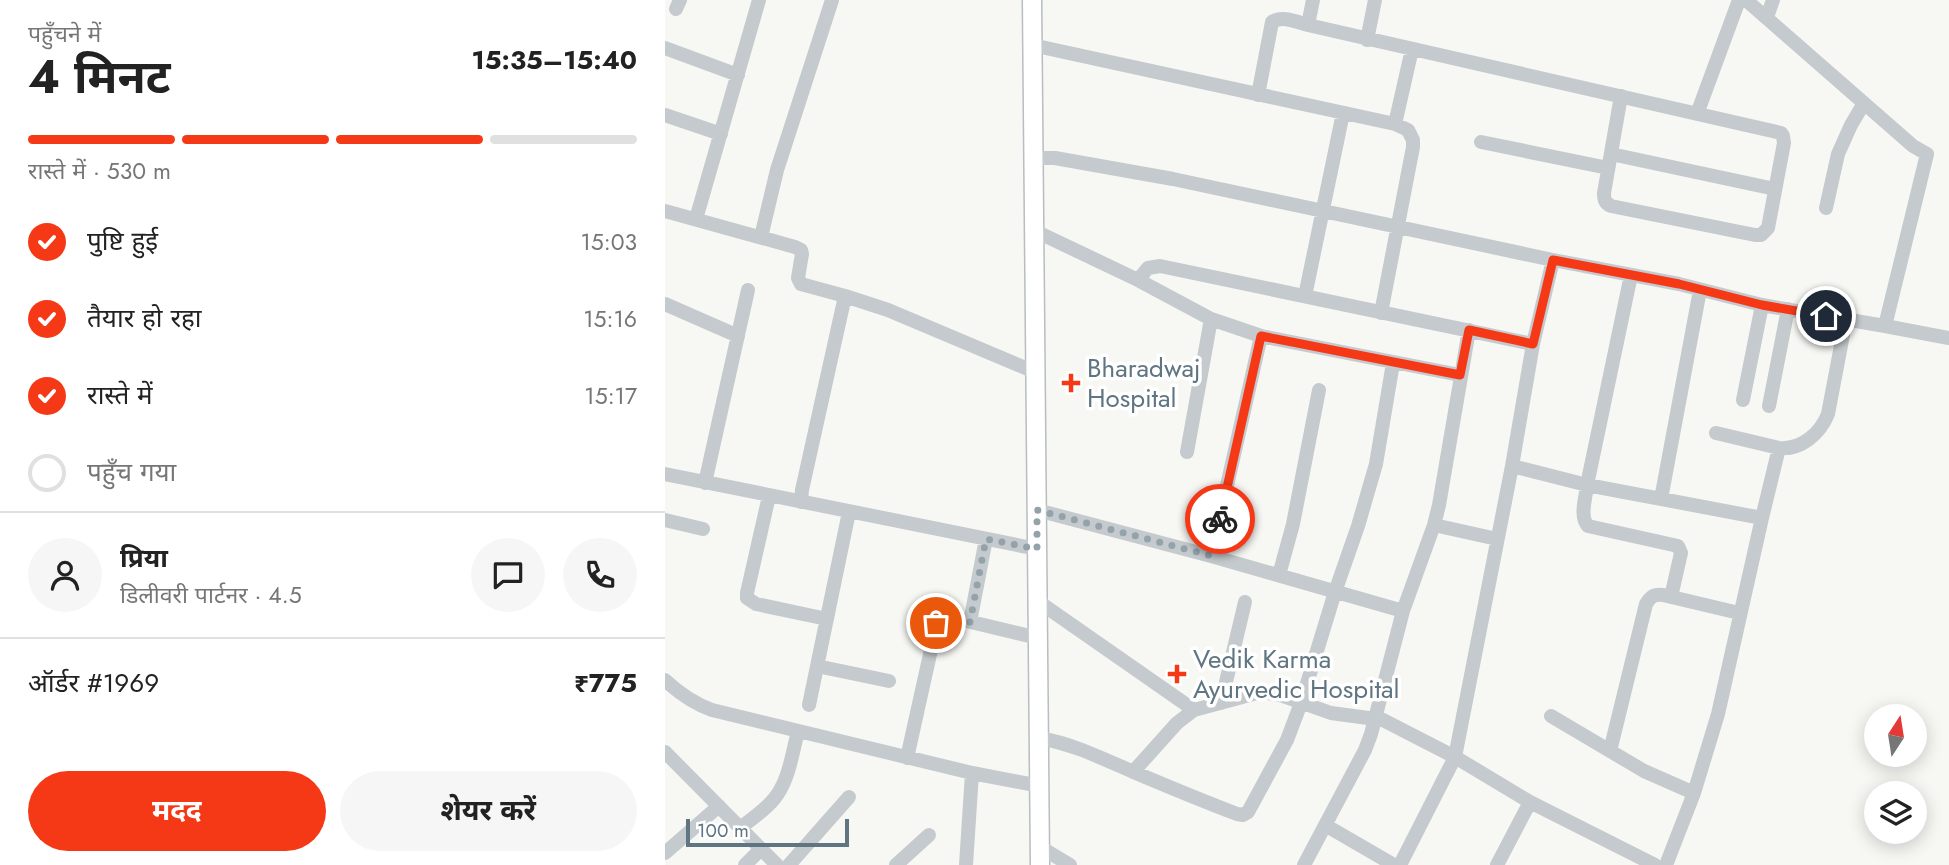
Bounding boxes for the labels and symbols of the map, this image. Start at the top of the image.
pin [1796,286,1856,346]
place label: Bharadwaj Hospital [1087,349,1201,417]
marker: Bharadwaj Hospital [1061,373,1081,393]
courier [1185,484,1255,554]
pin [906,593,966,653]
place label: Vedik Karma Ayurvedic Hospital [1193,640,1399,708]
marker: Vedik Karma Ayurvedic Hospital [1167,664,1187,684]
north arrow [1864,704,1927,766]
scale bar [686,816,849,848]

